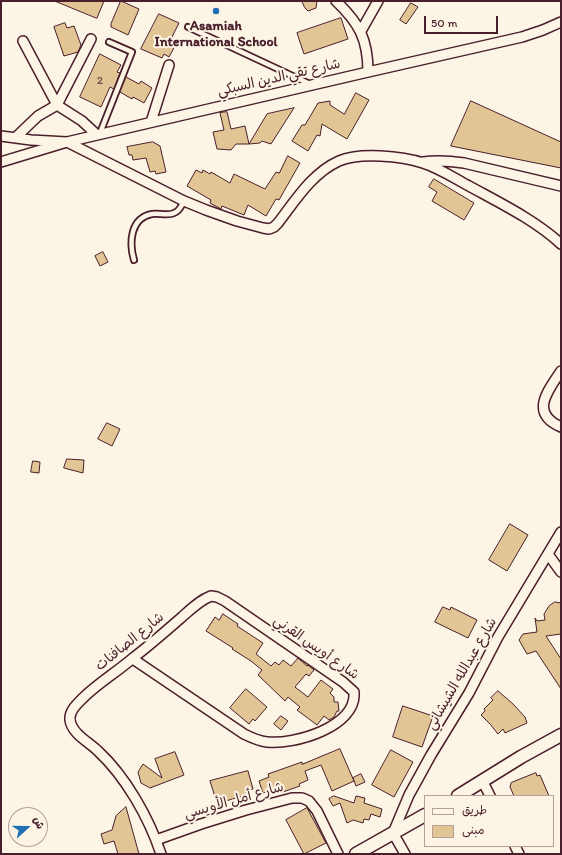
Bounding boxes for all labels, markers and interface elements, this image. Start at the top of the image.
marker: Asamiah International School [211,6,221,16]
scale bar [426,8,500,34]
text: 50 m [431,16,457,30]
place label: Asamiah International School [154,18,278,50]
street label: شارع تقي الدين السبكي [216,56,342,100]
house number: 2 [97,74,103,88]
street label: شارع الصافنات [92,609,168,675]
street label: شارع أويس القرني [270,612,362,684]
street label: شارع عبدالله الشيشاني [423,615,501,733]
street label: شارع أمل الأويسي [182,779,286,823]
legend [424,795,554,847]
text: طريق [462,803,487,817]
north arrow [8,807,48,847]
text: ش [30,815,47,831]
text: مبنى [462,823,485,837]

